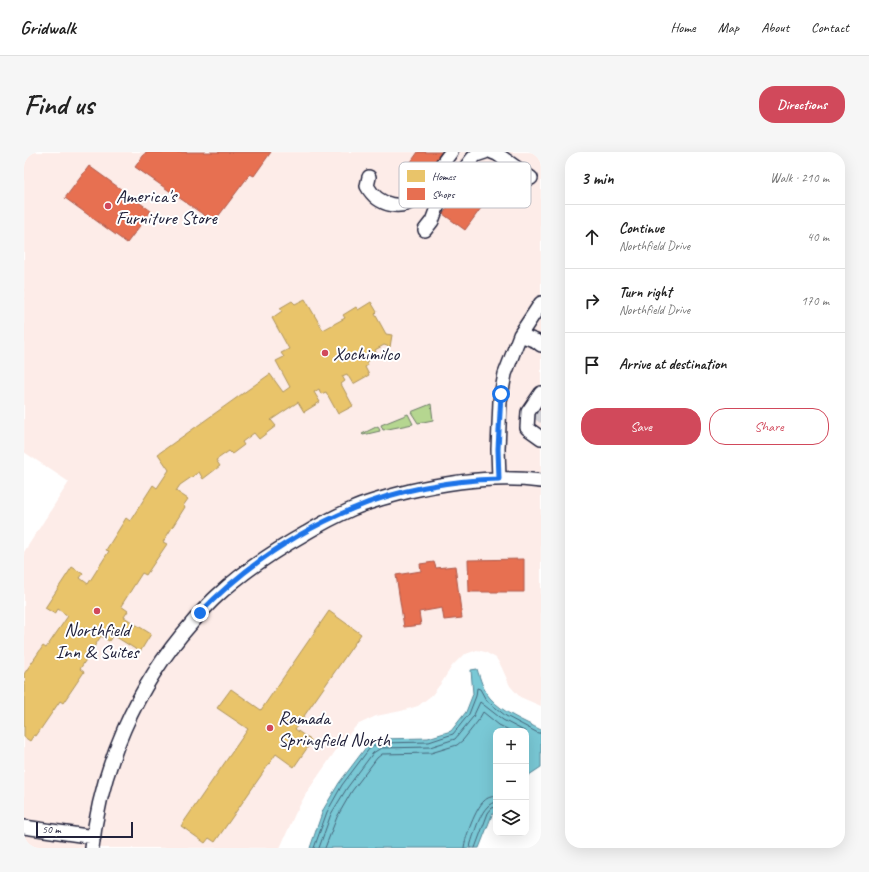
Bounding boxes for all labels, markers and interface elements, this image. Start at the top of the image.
text: Gridwalk [20,16,76,40]
text: Home [670,19,696,36]
text: Map [718,19,739,36]
text: About [761,19,789,36]
text: Contact [811,19,849,36]
button: Directions [759,86,845,123]
text: Find us [24,87,94,122]
legend [399,162,531,208]
text: 3 min [581,168,614,189]
text: Homes [432,169,457,183]
text: Walk · 210 m [770,170,829,186]
place label: America's Furniture Store [116,184,218,230]
text: Shops [432,187,456,201]
marker: America's Furniture Store [103,201,113,211]
text: Continue [619,219,664,238]
icon: ahead [581,226,603,248]
text: 40 m [807,229,829,245]
text: Northfield Drive [619,238,690,254]
text: Turn right [619,283,672,302]
icon: right [581,290,603,312]
text: 170 m [801,293,829,309]
text: Northfield Drive [619,302,690,318]
place label: Xochimilco [333,342,400,366]
marker: Xochimilco [320,348,330,358]
icon: arrive [581,354,603,376]
text: Arrive at destination [619,355,726,374]
route start [492,385,510,403]
button: Save [581,408,701,445]
button: Share [709,408,829,445]
route end [191,604,209,622]
marker: Northfield Inn & Suites [92,606,102,616]
place label: Northfield Inn & Suites [56,618,140,664]
place label: Ramada Springfield North [278,706,390,752]
marker: Ramada Springfield North [265,723,275,733]
map controls [493,728,529,836]
button: + [493,728,529,764]
button: − [493,764,529,800]
button: layers [493,800,529,836]
scale bar [36,820,133,839]
text: 50 m [42,822,61,836]

